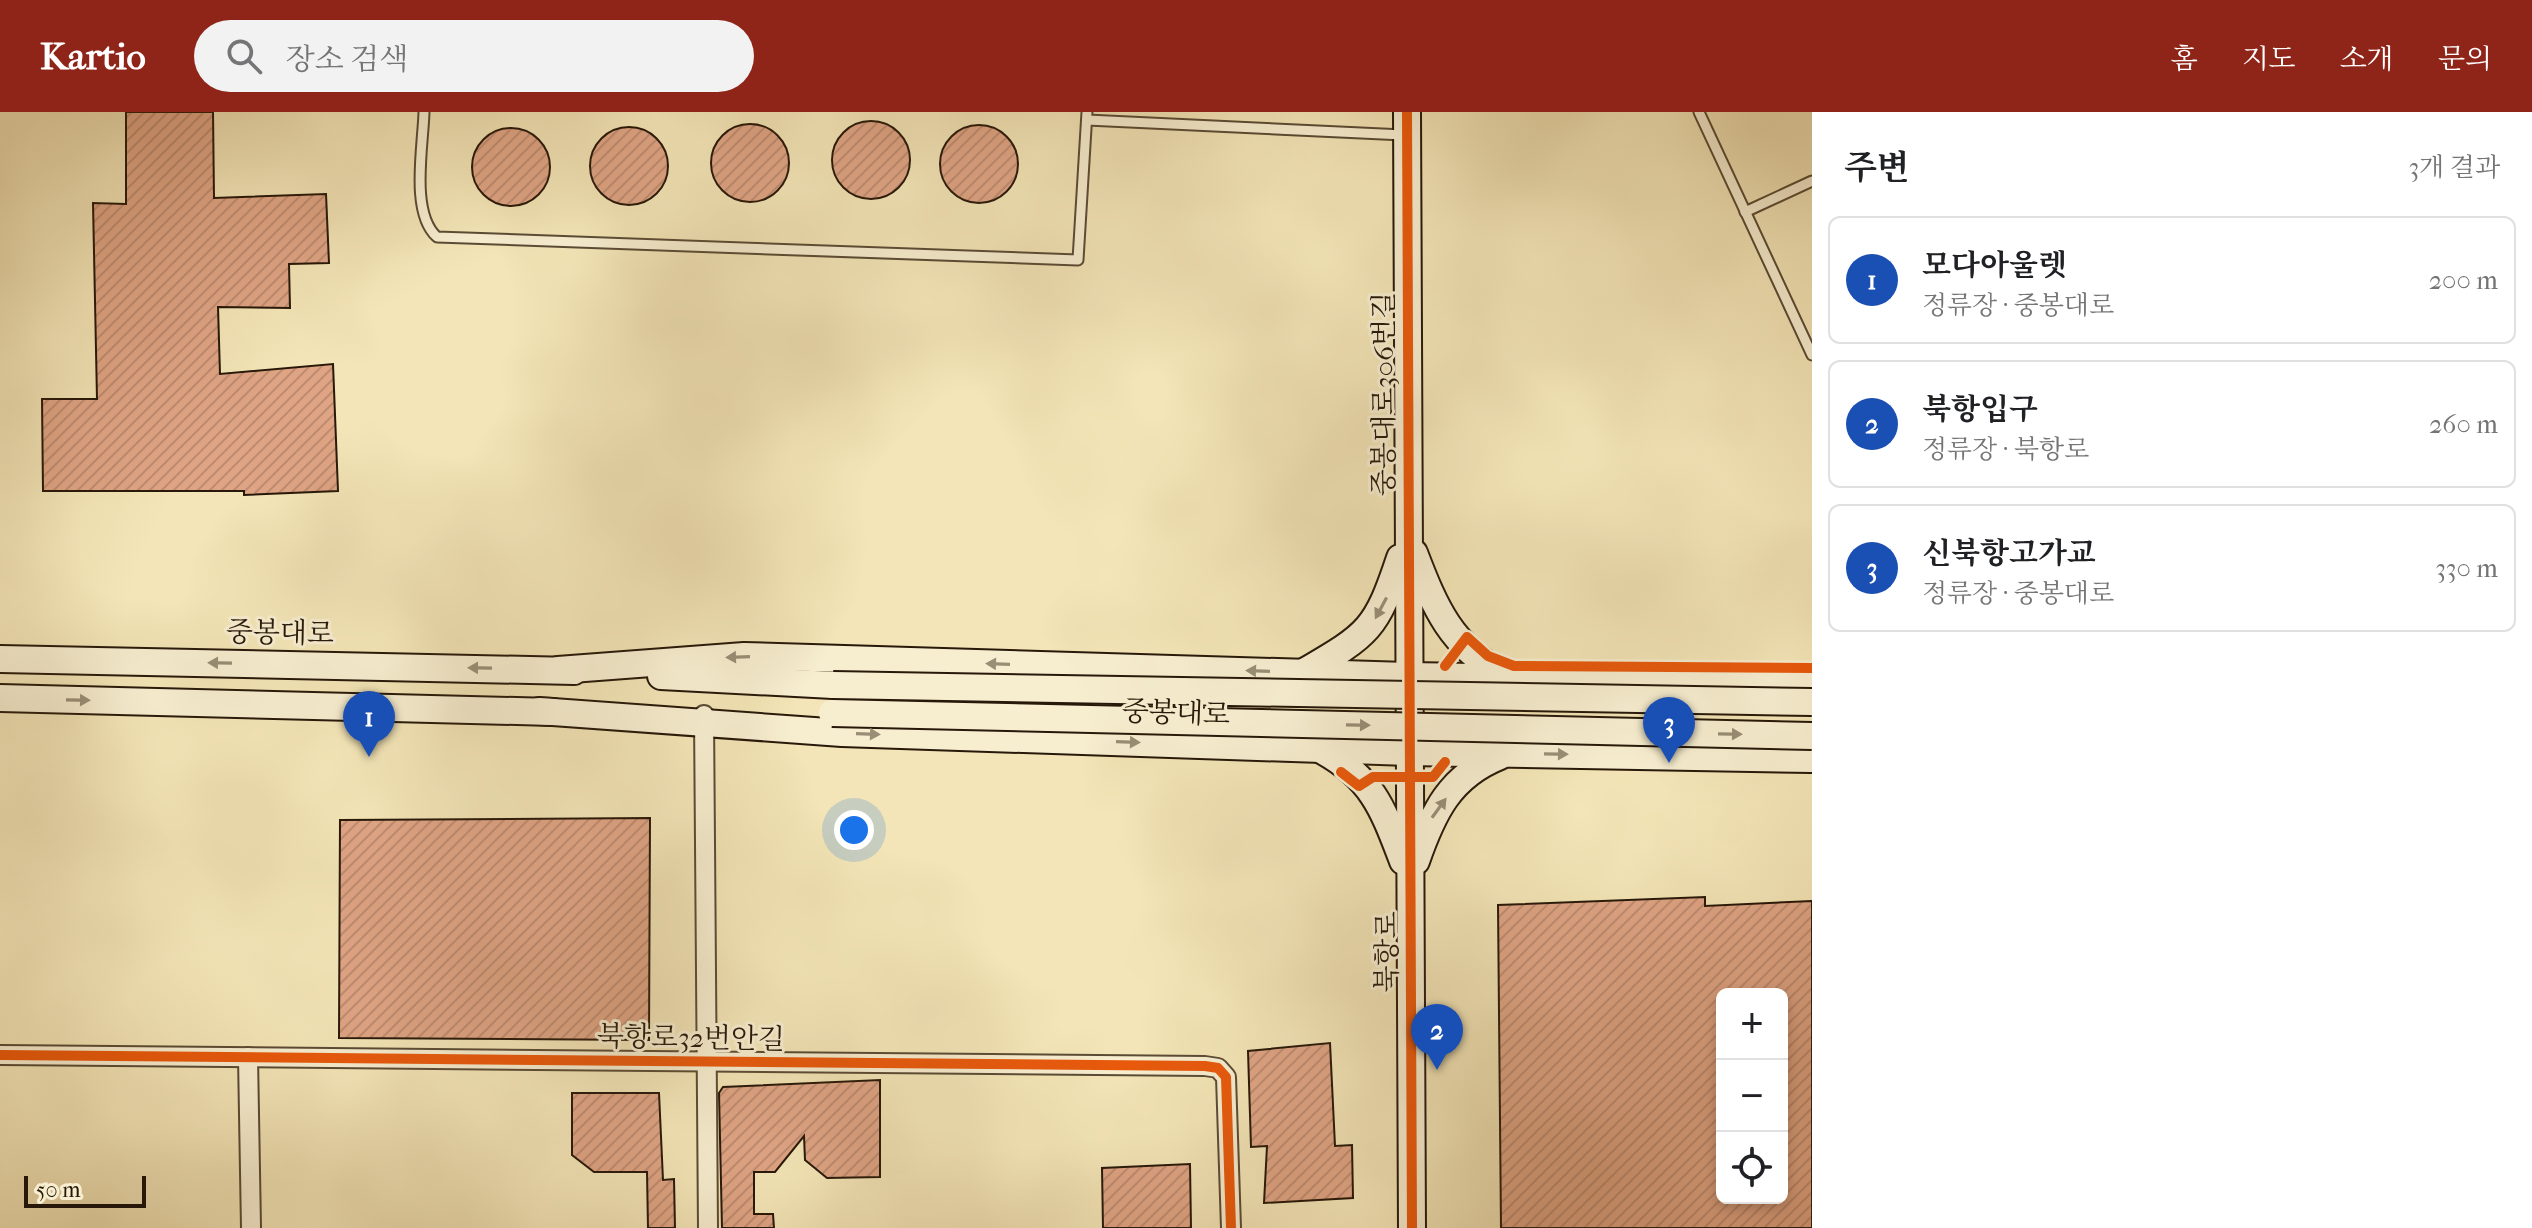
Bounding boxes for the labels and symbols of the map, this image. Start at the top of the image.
street label: 중봉대로306번길 [1367,292,1400,496]
one-way arrow [1374,597,1388,619]
street label: 중봉대로 [226,615,334,650]
one-way arrow [725,650,750,663]
one-way arrow [207,657,232,669]
one-way arrow [985,657,1010,670]
one-way arrow [467,662,492,675]
one-way arrow [1245,665,1270,678]
pin: 1 [343,691,395,757]
one-way arrow [66,693,91,706]
street label: 중봉대로 [1121,694,1231,731]
pin: 3 [1643,697,1695,763]
one-way arrow [1346,719,1371,731]
one-way arrow [1718,727,1743,740]
one-way arrow [856,728,881,740]
one-way arrow [1116,736,1141,749]
one-way arrow [1544,748,1569,760]
one-way arrow [1431,797,1446,818]
your location [834,810,874,850]
street label: 북항로 [1370,911,1403,993]
pin: 2 [1411,1004,1463,1070]
street label: 북항로32번안길 [597,1019,785,1056]
scale bar [24,1172,146,1208]

